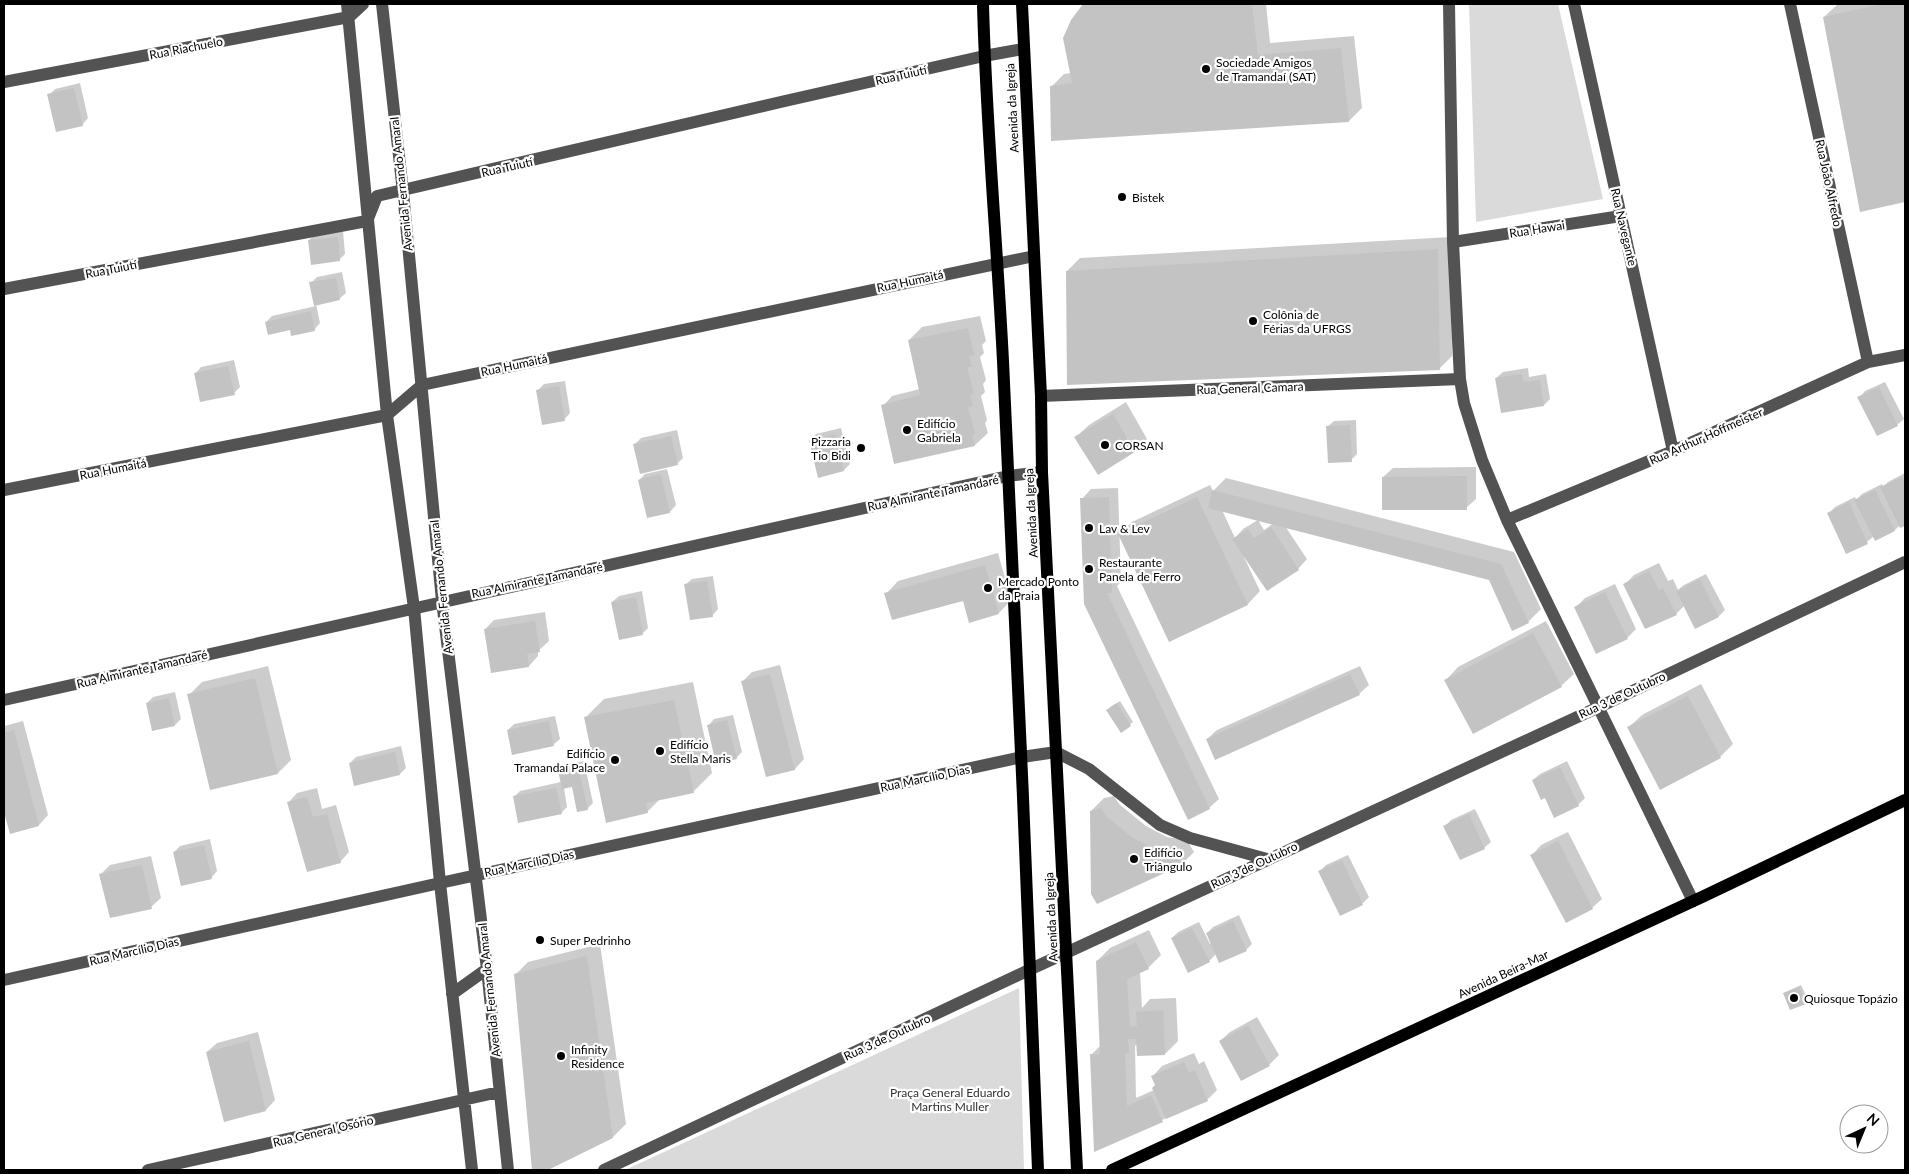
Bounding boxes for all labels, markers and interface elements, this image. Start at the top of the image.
street label: Rua Riachuelo [148,34,224,62]
place label: Sociedade Amigos de Tramandaí (SAT) [1216,55,1316,84]
street label: Rua Tuiutí [874,62,929,88]
street label: Avenida da Igreja [1002,63,1022,153]
marker: Sociedade Amigos de Tramandaí (SAT) [1200,63,1212,75]
street label: Avenida Fernando Amaral [386,116,416,252]
street label: Rua João Alfredo [1812,138,1846,228]
street label: Rua Tuiutí [480,154,535,180]
street label: Rua Navegante [1608,187,1640,267]
place label: Bistek [1132,190,1165,205]
marker: Bistek [1116,191,1128,203]
street label: Rua Hawai [1508,217,1566,241]
street label: Rua Tuiutí [84,257,139,281]
street label: Rua Humaitá [875,267,945,295]
place label: Colônia de Férias da UFRGS [1263,307,1351,336]
marker: Colônia de Férias da UFRGS [1247,315,1259,327]
street label: Rua Humaitá [479,351,549,379]
street label: Rua General Camara [1196,379,1304,397]
street label: Rua Arthur Hoffmeister [1647,404,1766,468]
place label: Edifício Gabriela [917,416,961,445]
marker: Edifício Gabriela [901,424,913,436]
place label: Pizzaria Tio Bidi [811,434,851,463]
place label: CORSAN [1115,438,1164,453]
marker: CORSAN [1099,439,1111,451]
marker: Pizzaria Tio Bidi [855,442,867,454]
street label: Rua Humaitá [78,455,148,483]
street label: Avenida da Igreja [1021,468,1041,558]
street label: Rua Almirante Tamandaré [866,472,1000,514]
street label: Avenida Fernando Amaral [426,519,456,655]
place label: Lav & Lev [1099,521,1151,536]
marker: Lav & Lev [1083,522,1095,534]
place label: Restaurante Panela de Ferro [1099,555,1181,584]
street label: Rua Almirante Tamandaré [470,559,604,601]
marker: Restaurante Panela de Ferro [1083,563,1095,575]
place label: Mercado Ponto da Praia [998,574,1079,603]
marker: Mercado Ponto da Praia [982,582,994,594]
street label: Rua Almirante Tamandaré [75,647,209,691]
street label: Rua 3 de Outubro [1576,668,1668,722]
place label: Edifício Stella Maris [670,737,731,766]
marker: Edifício Stella Maris [654,745,666,757]
place label: Edifício Tramandaí Palace [514,746,605,775]
marker: Edifício Tramandaí Palace [609,754,621,766]
street label: Rua Marcílio Dias [879,761,971,795]
street label: Rua 3 de Outubro [1208,838,1300,892]
place label: Edifício Triângulo [1144,845,1192,874]
street label: Rua Marcílio Dias [483,846,575,880]
marker: Edifício Triângulo [1128,853,1140,865]
street label: Avenida da Igreja [1041,872,1061,962]
street label: Avenida Fernando Amaral [474,922,504,1058]
street label: Rua Marcílio Dias [88,933,180,969]
place label: Super Pedrinho [550,933,631,948]
marker: Super Pedrinho [534,934,546,946]
street label: Avenida Beira-Mar [1455,946,1551,1002]
place label: Quiosque Topázio [1804,991,1898,1006]
marker: Quiosque Topázio [1788,992,1800,1004]
street label: Rua 3 de Outubro [841,1010,933,1064]
place label: Infinity Residence [571,1042,624,1071]
marker: Infinity Residence [555,1050,567,1062]
park label: Praça General Eduardo Martins Muller [890,1085,1010,1114]
north arrow [1839,1104,1889,1154]
text: N [1864,1109,1883,1129]
street label: Rua General Osório [271,1112,375,1150]

